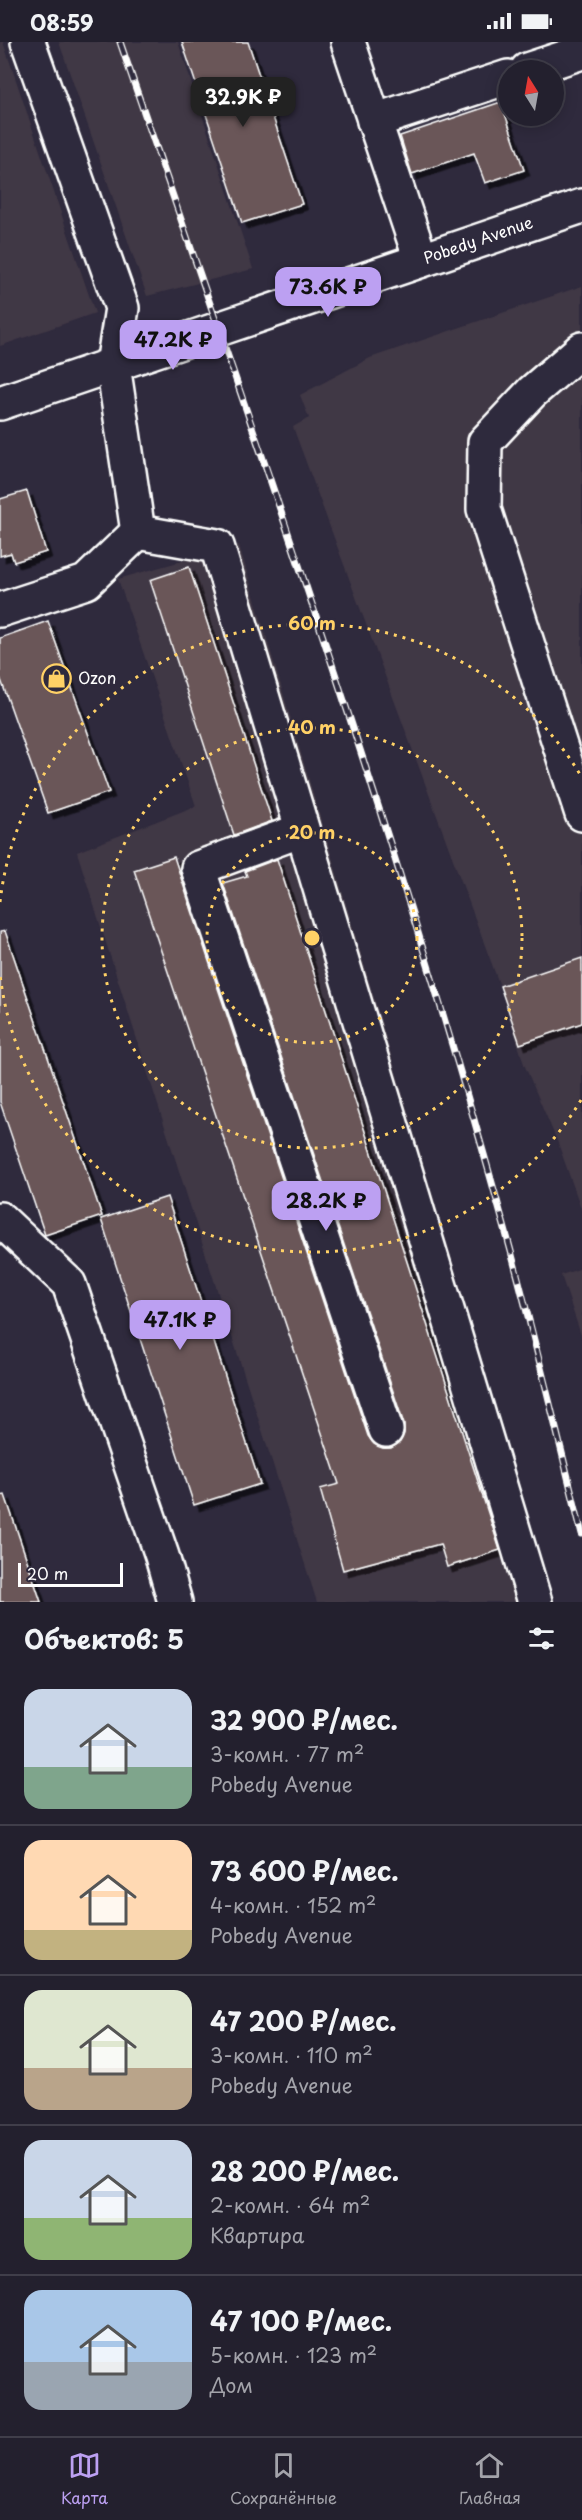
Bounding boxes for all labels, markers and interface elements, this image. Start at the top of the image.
text: 08:59 [30,5,94,38]
north arrow [498,60,564,126]
map controls [498,60,564,126]
pin: 32.9K ₽ [188,77,298,128]
text: 32.9K ₽ [205,81,281,111]
street label: Pobedy Avenue [420,209,536,269]
pin: 73.6K ₽ [273,267,383,318]
text: 73.6K ₽ [289,271,367,301]
pin: 47.2K ₽ [118,320,228,371]
text: 47.2K ₽ [134,324,212,354]
text: 60 m [288,609,336,636]
shop icon: Ozon [41,662,73,694]
place label: Ozon [78,665,116,689]
text: 40 m [288,713,336,740]
text: 20 m [289,818,335,845]
centre of rings [302,928,322,948]
pin: 28.2K ₽ [271,1181,381,1232]
text: 28.2K ₽ [286,1185,366,1215]
pin: 47.1K ₽ [125,1300,235,1351]
text: 47.1K ₽ [144,1304,216,1334]
scale bar [18,1560,123,1588]
text: 20 m [27,1561,68,1585]
text: Объектов: 5 [24,1619,184,1658]
icon: filters [525,1622,558,1655]
text: 32 900 ₽/мес. [210,1700,398,1739]
icon: home [72,1713,144,1785]
text: 3-комн. · 77 m² [210,1739,364,1769]
text: Pobedy Avenue [210,1769,353,1799]
text: 73 600 ₽/мес. [210,1851,399,1890]
icon: home [72,1864,144,1936]
text: 4-комн. · 152 m² [210,1890,376,1920]
text: Pobedy Avenue [210,1920,353,1950]
text: 47 200 ₽/мес. [210,2001,397,2040]
icon: home [72,2014,144,2086]
text: 3-комн. · 110 m² [210,2040,373,2070]
text: Pobedy Avenue [210,2070,353,2100]
text: 28 200 ₽/мес. [210,2151,399,2190]
icon: home [72,2164,144,2236]
text: 2-комн. · 64 m² [210,2190,370,2220]
text: Квартира [210,2220,304,2250]
text: 47 100 ₽/мес. [210,2301,392,2340]
icon: home [72,2314,144,2386]
text: 5-комн. · 123 m² [210,2340,377,2370]
text: Дом [210,2370,253,2400]
tab: Карта [61,2449,108,2509]
tab: Сохранённые [230,2449,337,2509]
tab: Главная [459,2449,521,2509]

